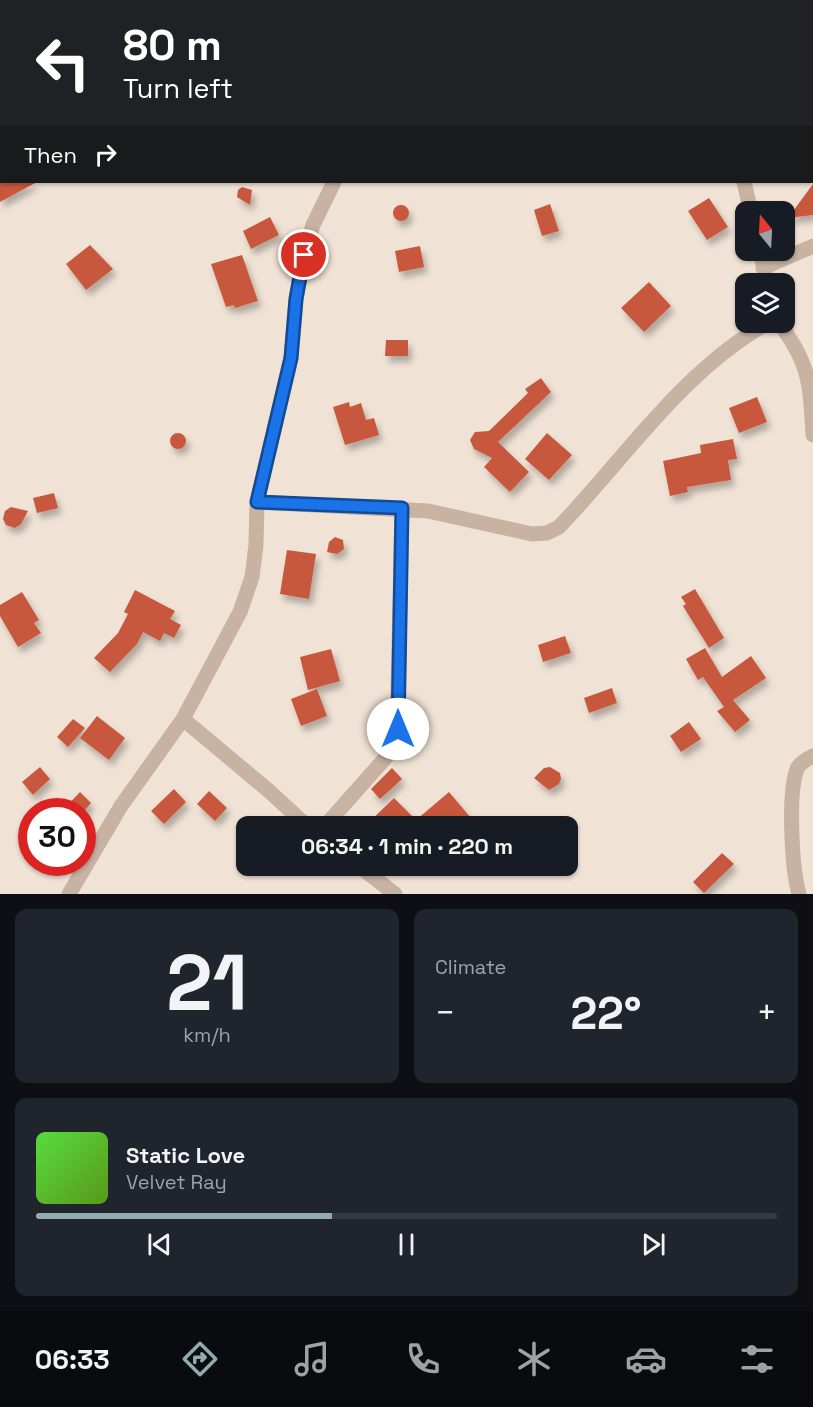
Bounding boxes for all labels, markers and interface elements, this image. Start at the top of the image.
text: 80 m [123,19,222,72]
icon: left [24,24,102,102]
text: Turn left [123,71,233,106]
icon: right [89,138,122,171]
text: Then [24,141,77,169]
north arrow [735,201,795,261]
map controls [735,201,795,333]
pin [278,229,329,280]
icon: arrive [287,238,320,271]
button: layers [735,273,795,333]
position arrow [366,697,430,761]
speed limit sign: 30 [18,798,96,876]
text: 06:34 · 1 min · 220 m [301,832,513,860]
text: 21 [166,933,248,1033]
text: Climate [435,954,506,980]
text: 22° [570,985,642,1042]
text: − [435,992,455,1034]
text: + [757,992,777,1034]
text: km/h [183,1022,231,1048]
text: Static Love [126,1141,245,1169]
text: Velvet Ray [126,1169,227,1195]
icon: previous [143,1228,176,1261]
icon: pause [390,1228,423,1261]
icon: next [637,1228,670,1261]
icon: directions [179,1338,221,1380]
icon: music [291,1338,333,1380]
icon: phone [402,1338,444,1380]
icon: climate [513,1338,555,1380]
icon: car [625,1338,667,1380]
icon: filters [736,1338,778,1380]
text: 06:33 [35,1342,110,1377]

